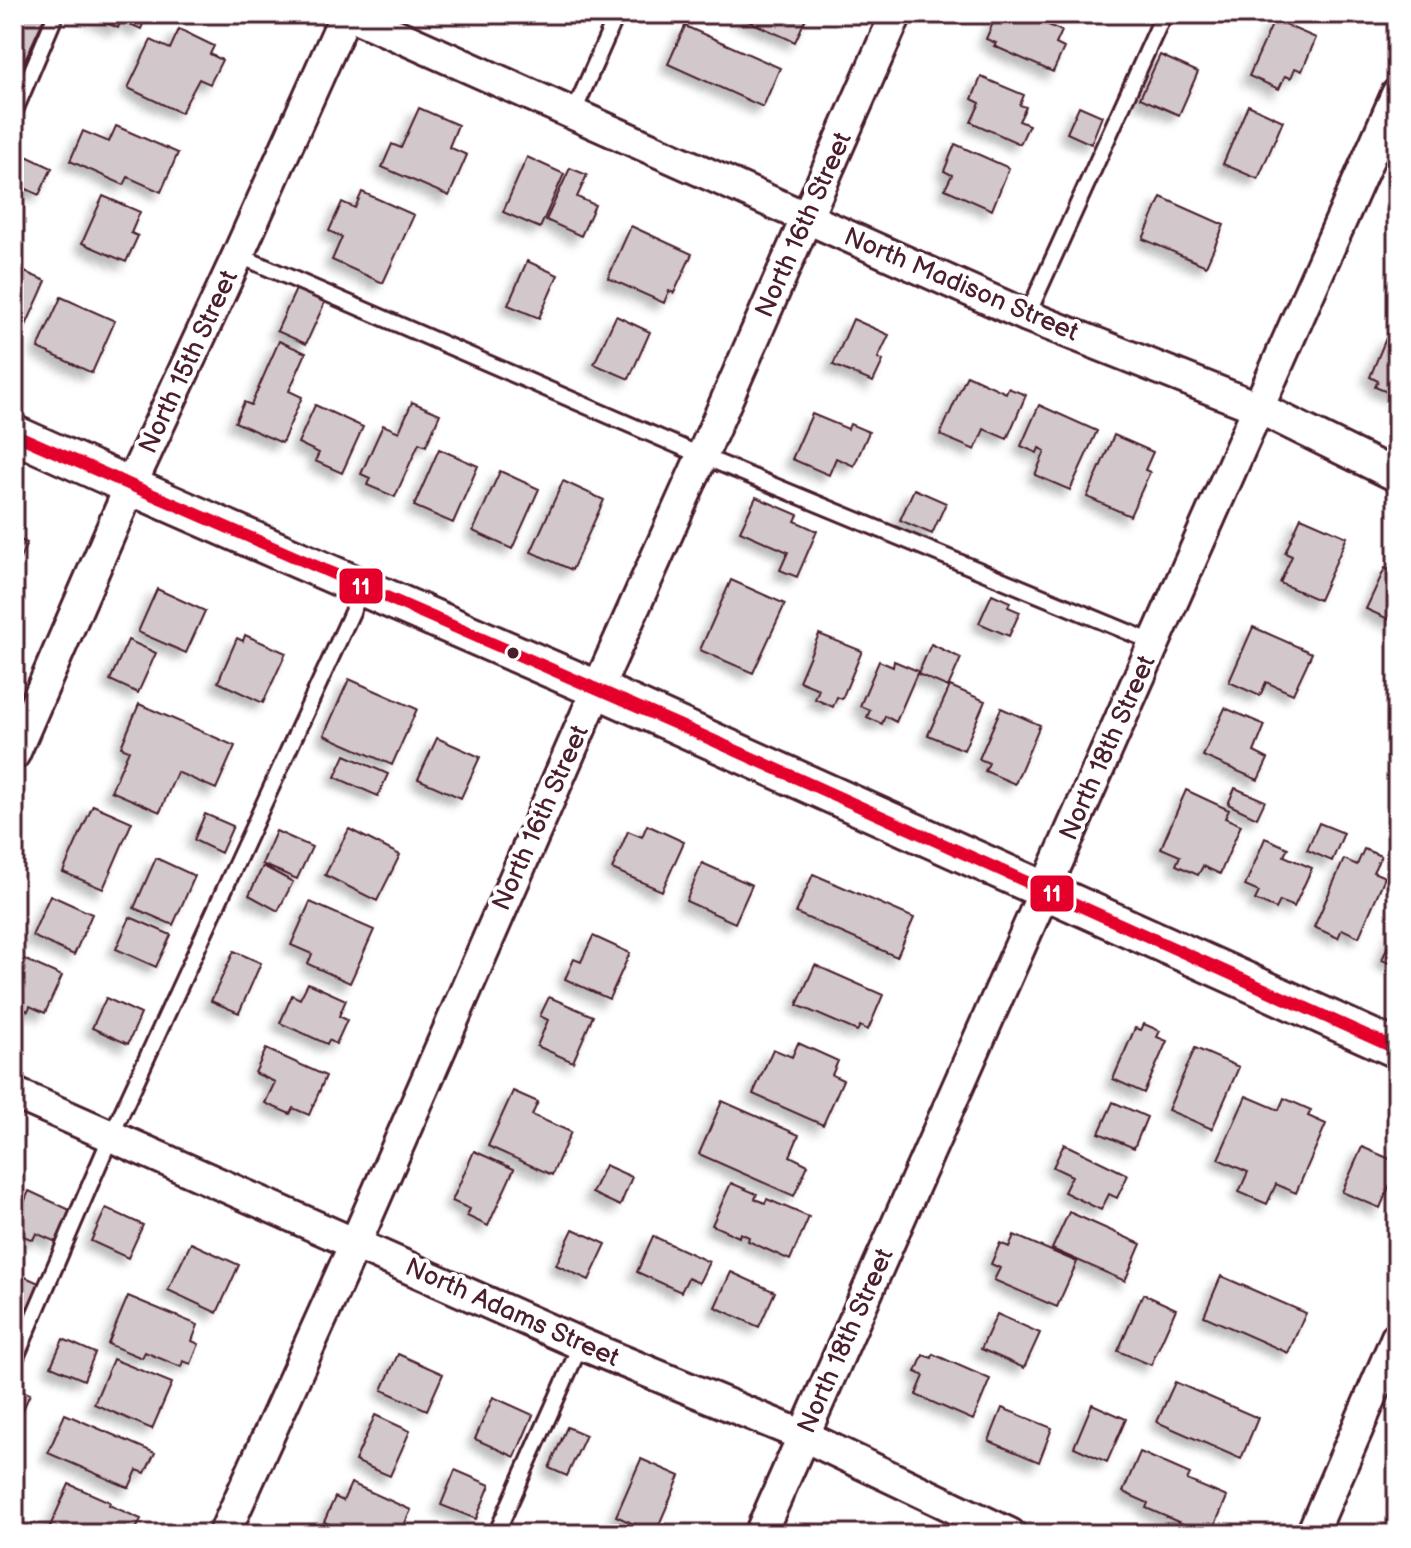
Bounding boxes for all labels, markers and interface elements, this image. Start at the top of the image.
street label: North 16th Street [749,128,859,322]
street label: North Madison Street [839,222,1083,348]
street label: North 15th Street [133,265,245,459]
line badge: 11 [338,567,384,605]
text: 11 [352,574,370,601]
unlabelled marker [505,645,521,661]
street label: North 18th Street [1053,651,1163,845]
street label: North 16th Street [486,721,596,915]
line badge: 11 [1029,874,1075,913]
text: 11 [1043,881,1061,908]
street label: North 18th Street [791,1244,901,1438]
street label: North Adams Street [400,1252,624,1374]

